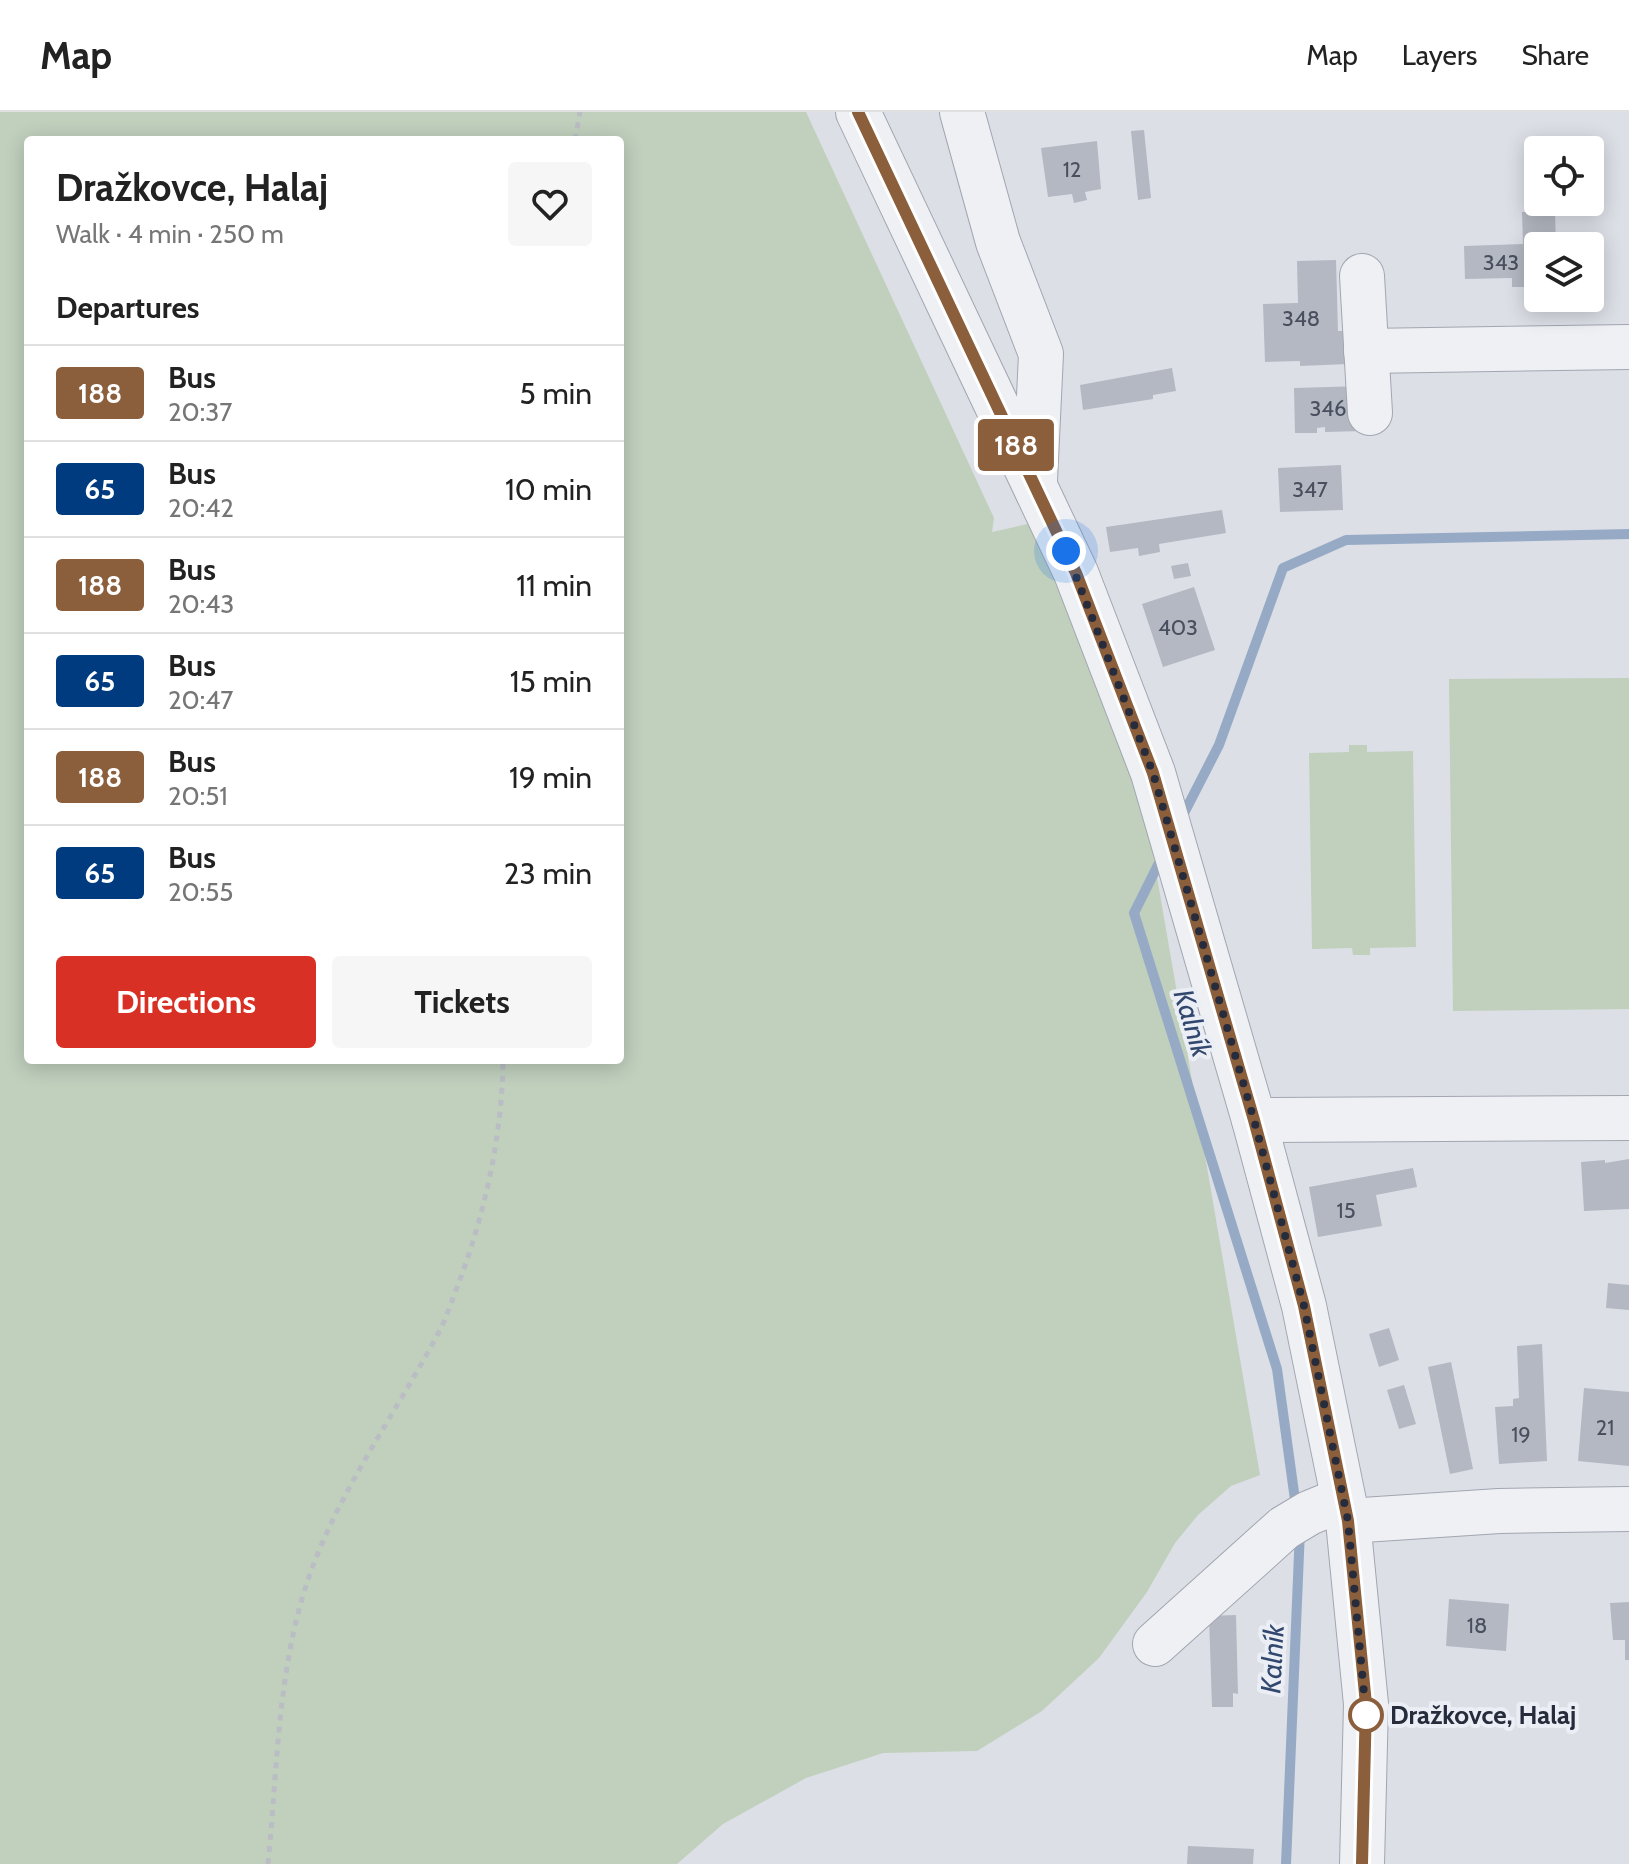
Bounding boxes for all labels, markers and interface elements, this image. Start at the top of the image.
text: Map [40,32,112,79]
text: Map [1306,38,1358,72]
text: Layers [1402,38,1477,72]
text: Share [1521,38,1589,72]
map controls [1524,136,1604,312]
button: locate [1524,136,1604,216]
house number: 12 [1063,156,1081,183]
button: heart [508,162,592,246]
text: Dražkovce, Halaj [56,164,328,211]
text: Walk · 4 min · 250 m [56,218,284,250]
button: layers [1524,232,1604,312]
house number: 343 [1483,249,1519,276]
text: Departures [56,289,200,326]
house number: 348 [1282,305,1320,332]
text: Bus [168,359,216,396]
text: 5 min [520,375,592,412]
text: 188 [78,376,122,410]
house number: 346 [1309,395,1347,422]
text: 20:37 [168,396,232,428]
line badge: 188 [970,419,1062,471]
text: 188 [994,428,1038,462]
text: Bus [168,455,216,492]
text: 10 min [505,471,592,508]
text: 65 [85,472,115,506]
house number: 347 [1292,476,1328,503]
text: 20:42 [168,492,234,524]
your location [1046,531,1086,571]
text: Bus [168,551,216,588]
text: 11 min [516,567,592,604]
text: 188 [78,568,122,602]
text: 20:43 [168,588,234,620]
house number: 403 [1158,614,1198,641]
text: Bus [168,647,216,684]
text: 15 min [510,663,592,700]
text: 65 [85,664,115,698]
text: 20:47 [168,684,233,716]
text: Bus [168,743,216,780]
text: 19 min [509,759,592,796]
text: 188 [78,760,122,794]
text: 20:51 [168,780,228,812]
text: Bus [168,839,216,876]
text: 23 min [504,855,592,892]
text: 65 [85,856,115,890]
text: 20:55 [168,876,233,908]
button: Directions [56,956,316,1048]
button: Tickets [332,956,592,1048]
water label: Kalník [1167,985,1220,1062]
house number: 15 [1336,1197,1356,1224]
house number: 21 [1596,1414,1614,1441]
house number: 19 [1511,1421,1531,1448]
house number: 18 [1467,1612,1487,1639]
water label: Kalník [1253,1623,1291,1694]
marker: Dražkovce, Halaj [1349,1698,1383,1732]
place label: Dražkovce, Halaj [1390,1699,1576,1731]

